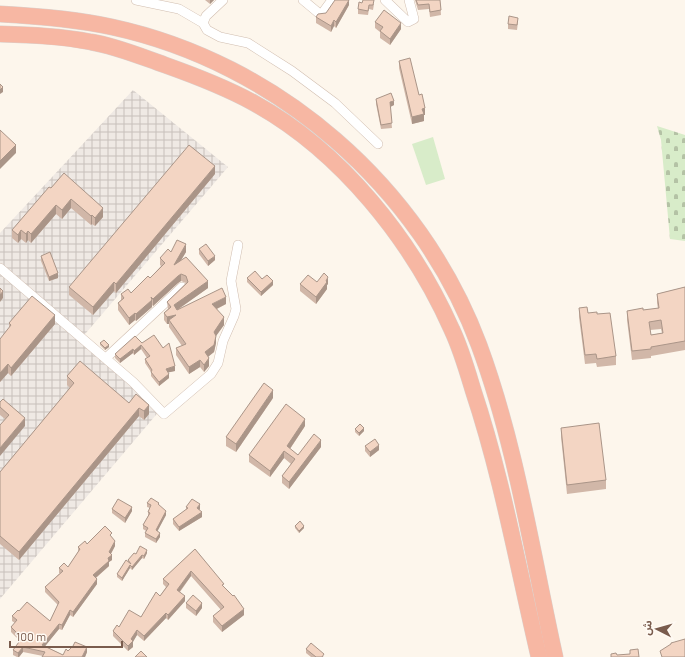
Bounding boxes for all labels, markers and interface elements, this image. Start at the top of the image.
north arrow [637,609,677,649]
text: ش [639,620,655,636]
scale bar [10,623,122,649]
text: 100 m [16,629,46,643]

